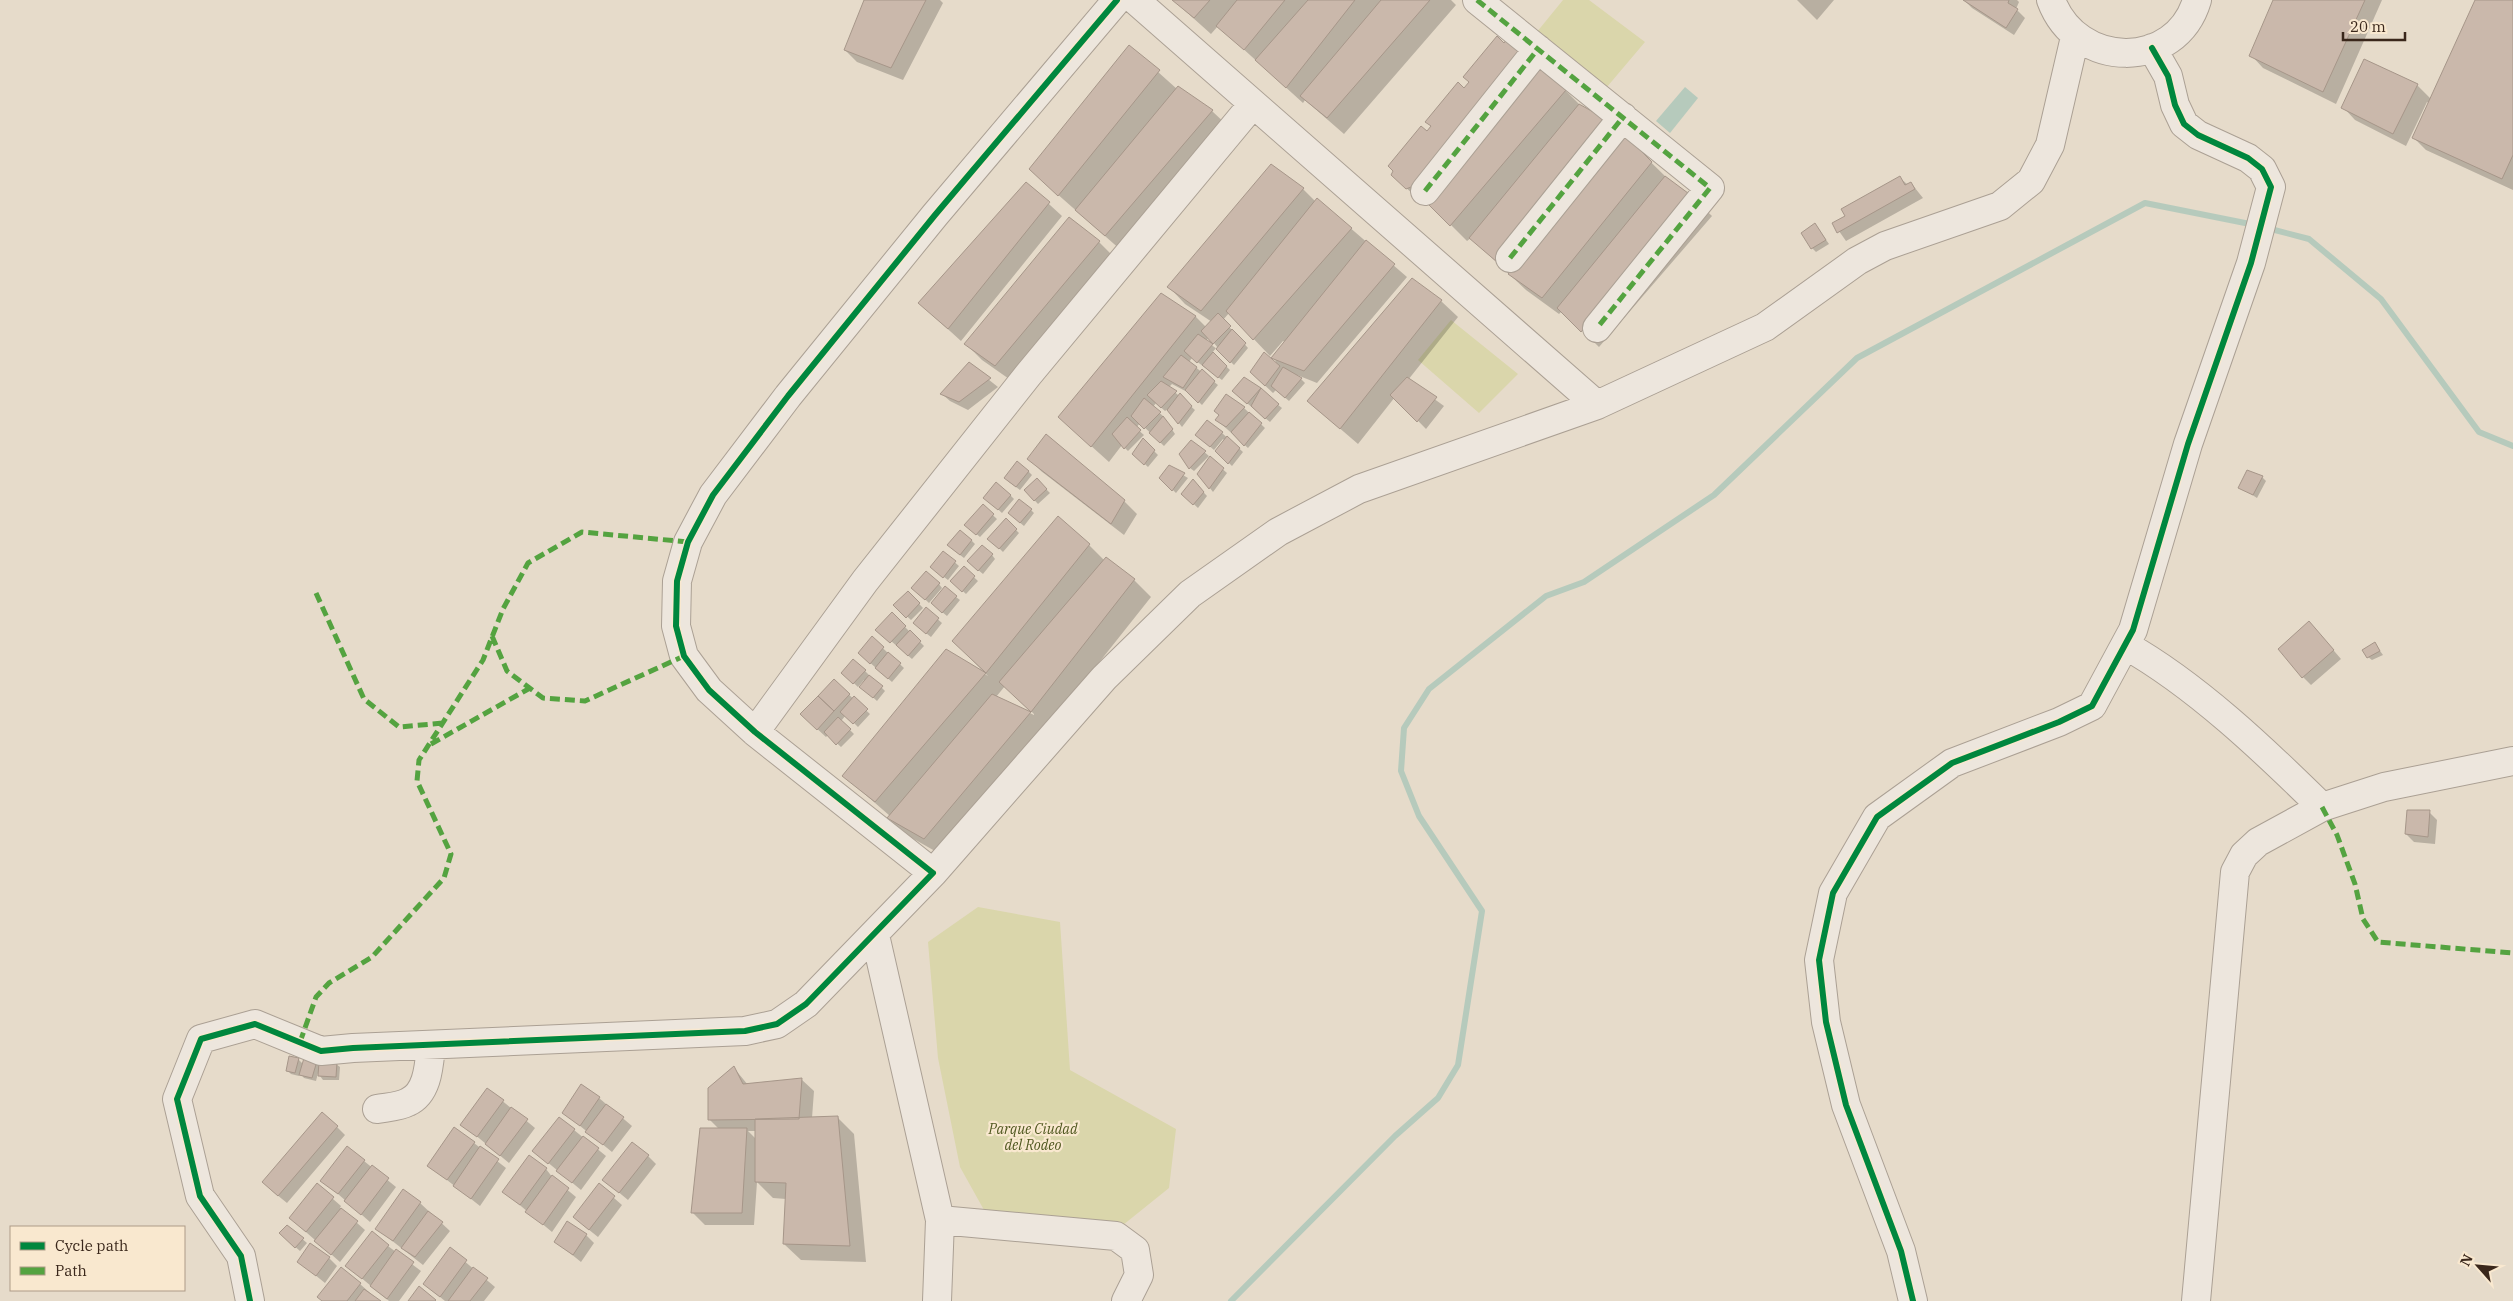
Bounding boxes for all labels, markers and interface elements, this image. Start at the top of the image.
scale bar [2343,10,2406,42]
text: 20 m [2350,17,2386,36]
park label: Parque Ciudad del Rodeo [987,1120,1078,1154]
legend [10,1226,185,1291]
text: Cycle path [55,1236,128,1255]
north arrow [2453,1241,2503,1291]
text: N [2456,1251,2477,1269]
text: Path [55,1261,87,1280]

